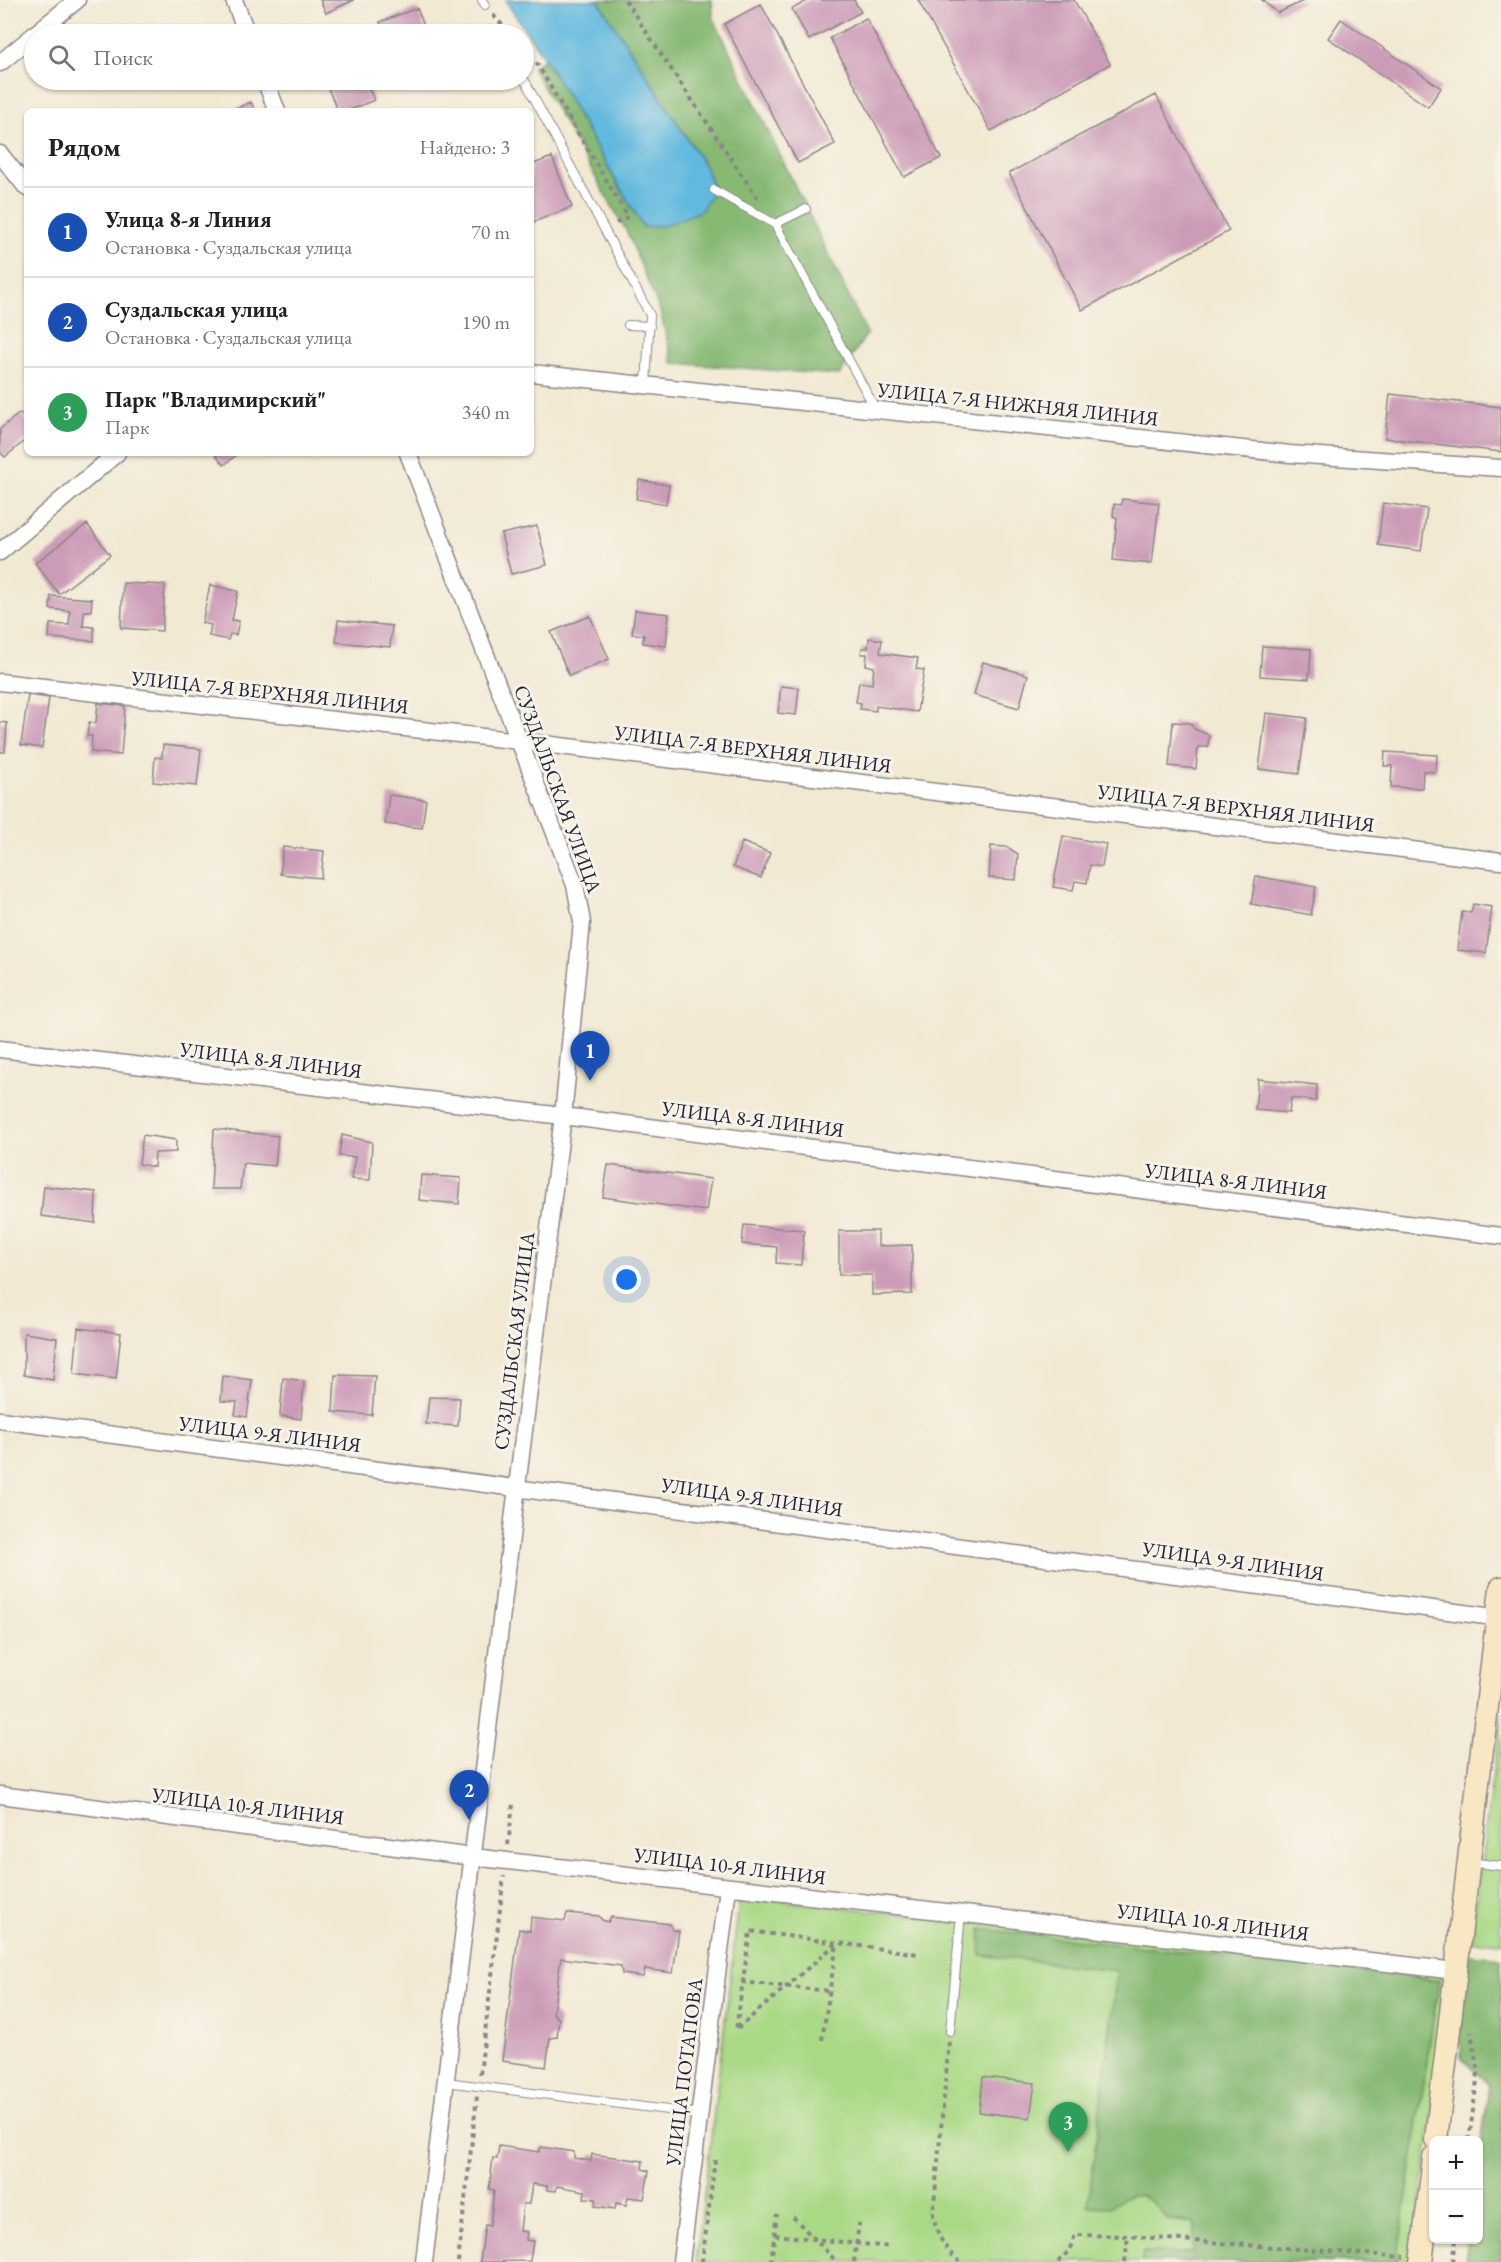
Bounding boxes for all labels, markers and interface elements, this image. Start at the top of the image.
search box [24,24,534,90]
icon: search [45,41,78,74]
text: Поиск [93,43,153,72]
text: Рядом [48,130,121,164]
text: Найдено: 3 [419,134,510,160]
text: Улица 8-я Линия [105,205,272,234]
text: 1 [62,219,73,245]
text: 70 m [471,219,510,245]
text: Остановка · Суздальская улица [105,234,352,260]
text: Суздальская улица [105,295,288,324]
text: 2 [62,309,73,335]
text: 190 m [462,309,510,335]
text: Остановка · Суздальская улица [105,324,352,350]
street label: УЛИЦА 7-Я НИЖНЯЯ ЛИНИЯ [875,376,1160,432]
text: Парк "Владимирский" [105,385,326,414]
text: 3 [62,399,73,425]
text: 340 m [462,399,510,425]
text: Парк [105,414,149,440]
street label: УЛИЦА 7-Я ВЕРХНЯЯ ЛИНИЯ [129,664,410,719]
street label: СУЗДАЛЬСКАЯ УЛИЦА [508,681,608,897]
street label: УЛИЦА 7-Я ВЕРХНЯЯ ЛИНИЯ [612,719,893,779]
street label: УЛИЦА 7-Я ВЕРХНЯЯ ЛИНИЯ [1095,778,1376,838]
pin: 1 [570,1032,610,1081]
street label: УЛИЦА 8-Я ЛИНИЯ [177,1036,364,1084]
street label: УЛИЦА 8-Я ЛИНИЯ [659,1095,846,1143]
street label: УЛИЦА 8-Я ЛИНИЯ [1142,1157,1329,1205]
street label: СУЗДАЛЬСКАЯ УЛИЦА [488,1230,540,1452]
your location [612,1265,641,1294]
street label: УЛИЦА 9-Я ЛИНИЯ [176,1410,363,1458]
street label: УЛИЦА 9-Я ЛИНИЯ [658,1471,845,1523]
street label: УЛИЦА 9-Я ЛИНИЯ [1139,1535,1326,1587]
pin: 2 [450,1770,488,1820]
street label: УЛИЦА 10-Я ЛИНИЯ [150,1781,345,1831]
street label: УЛИЦА 10-Я ЛИНИЯ [632,1841,827,1891]
street label: УЛИЦА 10-Я ЛИНИЯ [1115,1897,1310,1947]
street label: УЛИЦА ПОТАПОВА [659,1976,708,2169]
pin: 3 [1048,2102,1088,2152]
map controls [1429,2136,1483,2244]
button: + [1429,2136,1483,2190]
button: − [1429,2190,1483,2244]

